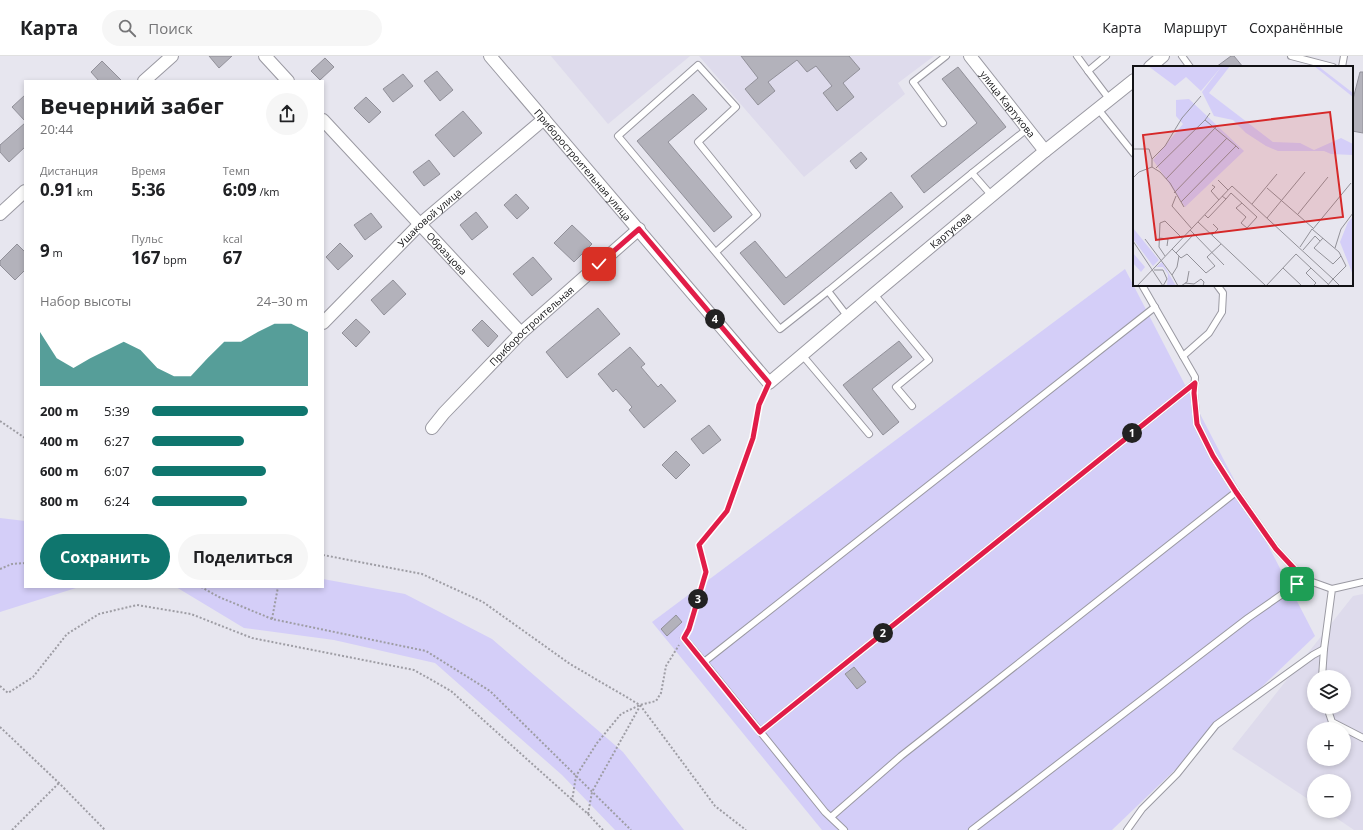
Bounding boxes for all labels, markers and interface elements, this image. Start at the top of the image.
search box [102,10,382,46]
text: Карта [20,15,78,41]
icon: search [116,17,138,39]
text: Поиск [148,18,193,38]
text: Карта [1102,18,1141,37]
text: Маршрут [1163,18,1227,37]
text: Сохранённые [1249,18,1343,37]
inset map [1133,66,1353,286]
street label: улица Картукова [977,68,1039,140]
text: Вечерний забег [40,90,224,120]
button: share [266,93,308,135]
street label: Приборостроительная улица [531,106,635,224]
text: 20:44 [40,120,73,138]
text: Дистанция [40,163,98,178]
text: Время [131,163,166,178]
text: Темп [223,163,250,178]
text: 0.91 [40,178,74,201]
text: 5:36 [131,178,165,201]
text: 6:09 [223,178,257,201]
text: km [74,184,93,199]
text: /km [257,184,280,199]
street label: Ушаковой улица [394,185,464,250]
street label: Картукова [927,209,974,252]
street label: Образцова [423,229,470,278]
text: Пульс [131,231,163,246]
text: kcal [223,231,243,246]
text: 9 [40,239,50,262]
text: m [50,245,63,260]
text: 167 [131,246,161,269]
text: 67 [223,246,242,269]
pin [582,247,616,281]
text: bpm [161,252,187,267]
icon: check [588,253,610,275]
street label: Приборостроительная [486,283,577,369]
text: Набор высоты [40,292,131,310]
text: 24–30 m [256,292,308,310]
pin: 4 [705,309,725,329]
text: 4 [712,311,718,326]
text: 200 m [40,402,78,420]
text: 5:39 [104,402,130,420]
pin: 1 [1122,423,1142,443]
text: 1 [1129,425,1135,440]
text: 400 m [40,432,78,450]
text: 6:27 [104,432,130,450]
text: 600 m [40,462,78,480]
text: 6:07 [104,462,130,480]
text: 800 m [40,492,78,510]
text: 6:24 [104,492,130,510]
button: Сохранить [40,534,170,580]
button: Поделиться [178,534,308,580]
pin [1280,567,1314,601]
icon: arrive [1286,573,1308,595]
pin: 3 [688,589,708,609]
text: 3 [695,591,701,606]
pin: 2 [873,623,893,643]
text: 2 [880,625,886,640]
map controls [1307,670,1351,818]
button: layers [1307,670,1351,714]
button: + [1307,722,1351,766]
button: − [1307,774,1351,818]

